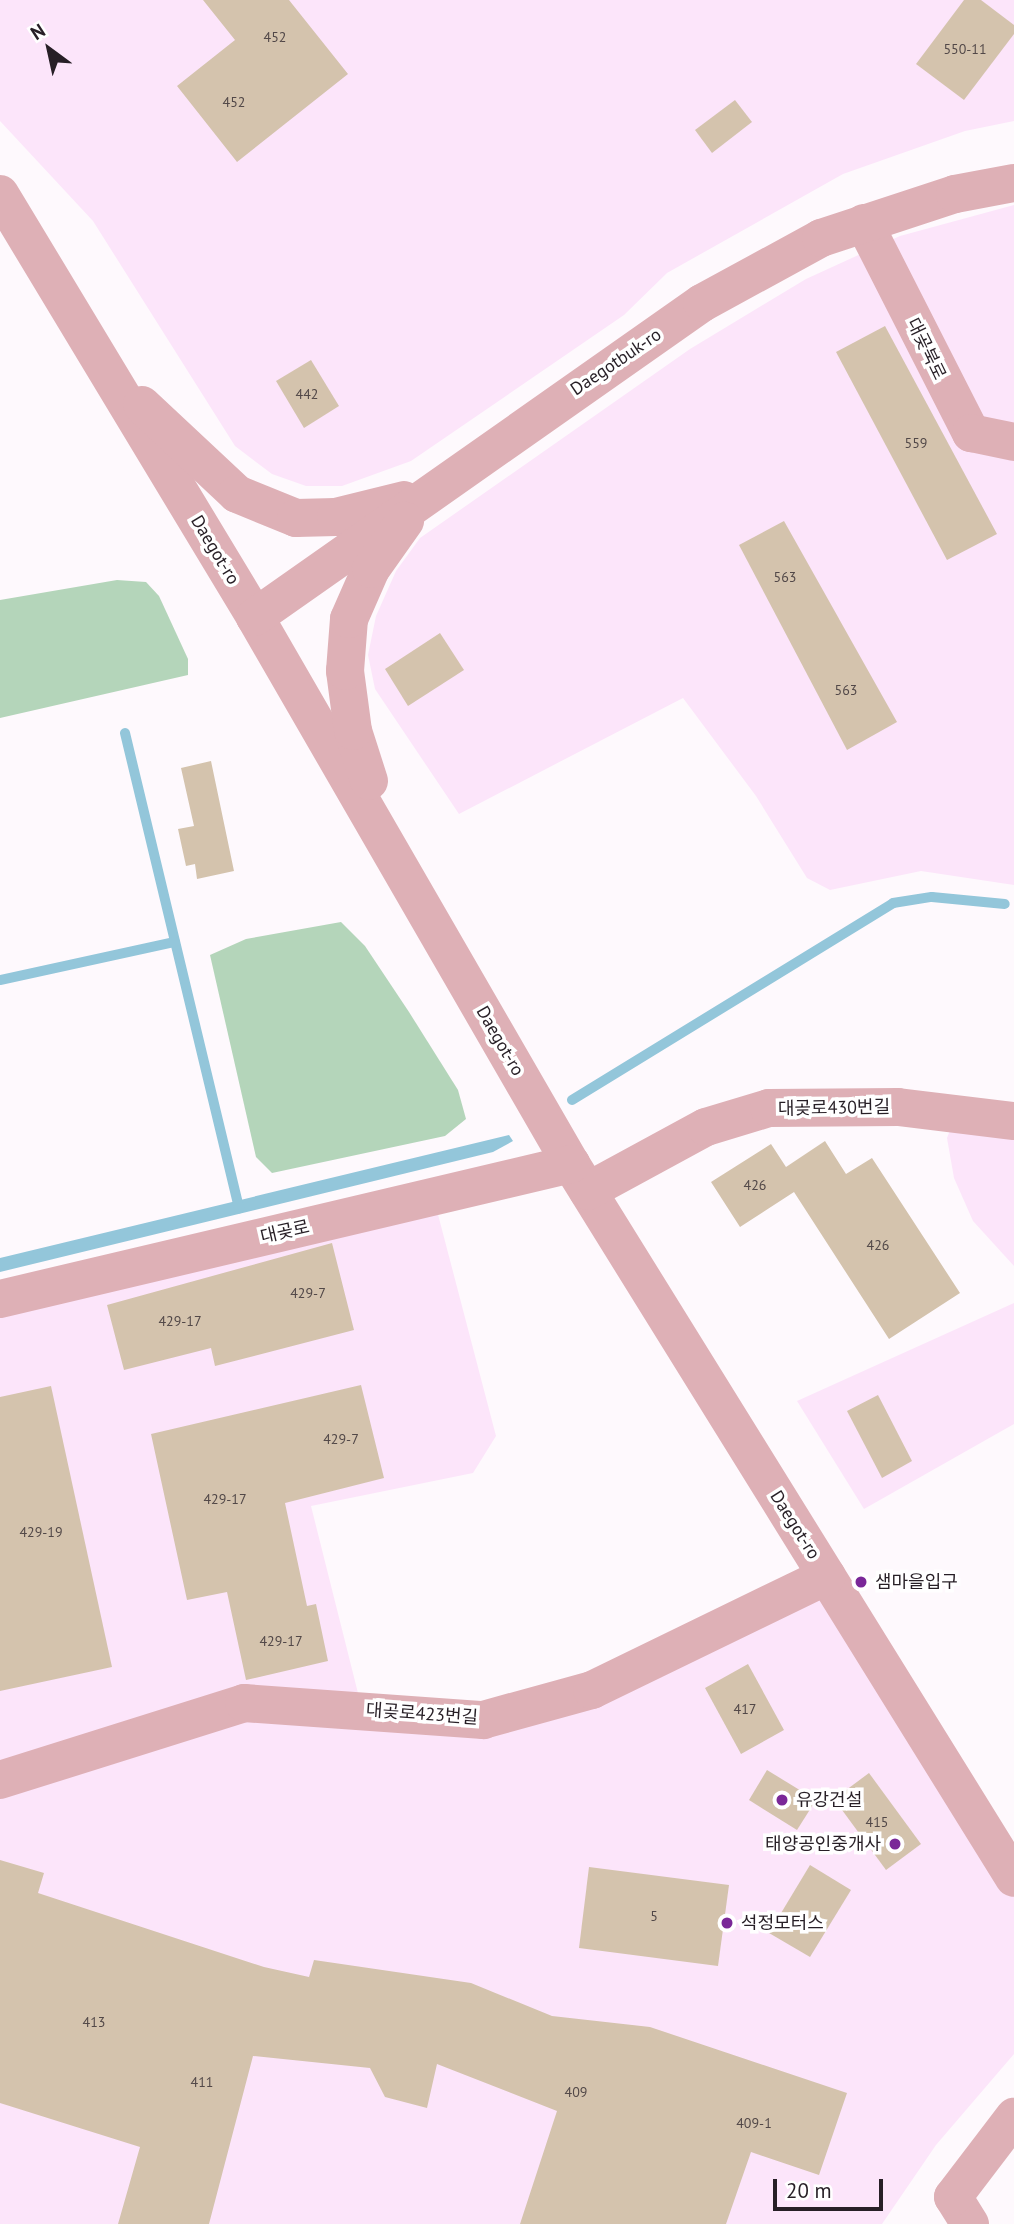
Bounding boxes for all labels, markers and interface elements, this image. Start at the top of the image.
north arrow [14,14,84,84]
text: N [26,18,49,45]
house number: 452 [264,29,286,45]
house number: 550-11 [943,41,987,57]
house number: 452 [223,94,245,110]
street label: 대곶북로 [902,314,950,384]
street label: Daegotbuk-ro [567,324,665,400]
house number: 442 [296,386,318,402]
house number: 559 [905,435,927,451]
street label: Daegot-ro [186,512,244,588]
house number: 563 [774,569,796,585]
house number: 563 [835,682,857,698]
street label: Daegot-ro [471,1002,529,1080]
street label: 대곶로430번길 [778,1096,890,1120]
house number: 426 [744,1177,766,1193]
street label: 대곶로 [258,1216,312,1248]
house number: 426 [867,1237,889,1253]
house number: 429-7 [290,1285,326,1301]
house number: 429-17 [158,1313,202,1329]
house number: 429-7 [323,1431,359,1447]
street label: Daegot-ro [766,1487,824,1563]
house number: 429-17 [203,1491,247,1507]
house number: 429-19 [19,1524,63,1540]
place label: 샘마을입구 [875,1571,958,1593]
marker: 샘마을입구 [853,1574,869,1590]
house number: 429-17 [259,1633,303,1649]
street label: 대곶로423번길 [365,1699,479,1729]
house number: 417 [734,1701,756,1717]
place label: 유강건설 [796,1789,862,1811]
marker: 유강건설 [774,1792,790,1808]
house number: 415 [866,1814,888,1830]
place label: 태양공인중개사 [765,1833,881,1855]
marker: 태양공인중개사 [887,1836,903,1852]
house number: 5 [650,1908,658,1924]
place label: 석정모터스 [741,1912,824,1934]
marker: 석정모터스 [719,1915,735,1931]
house number: 413 [83,2014,105,2030]
house number: 411 [191,2074,213,2090]
house number: 409 [565,2084,587,2100]
house number: 409-1 [736,2115,772,2131]
scale bar [776,2164,886,2208]
text: 20 m [786,2177,832,2204]

